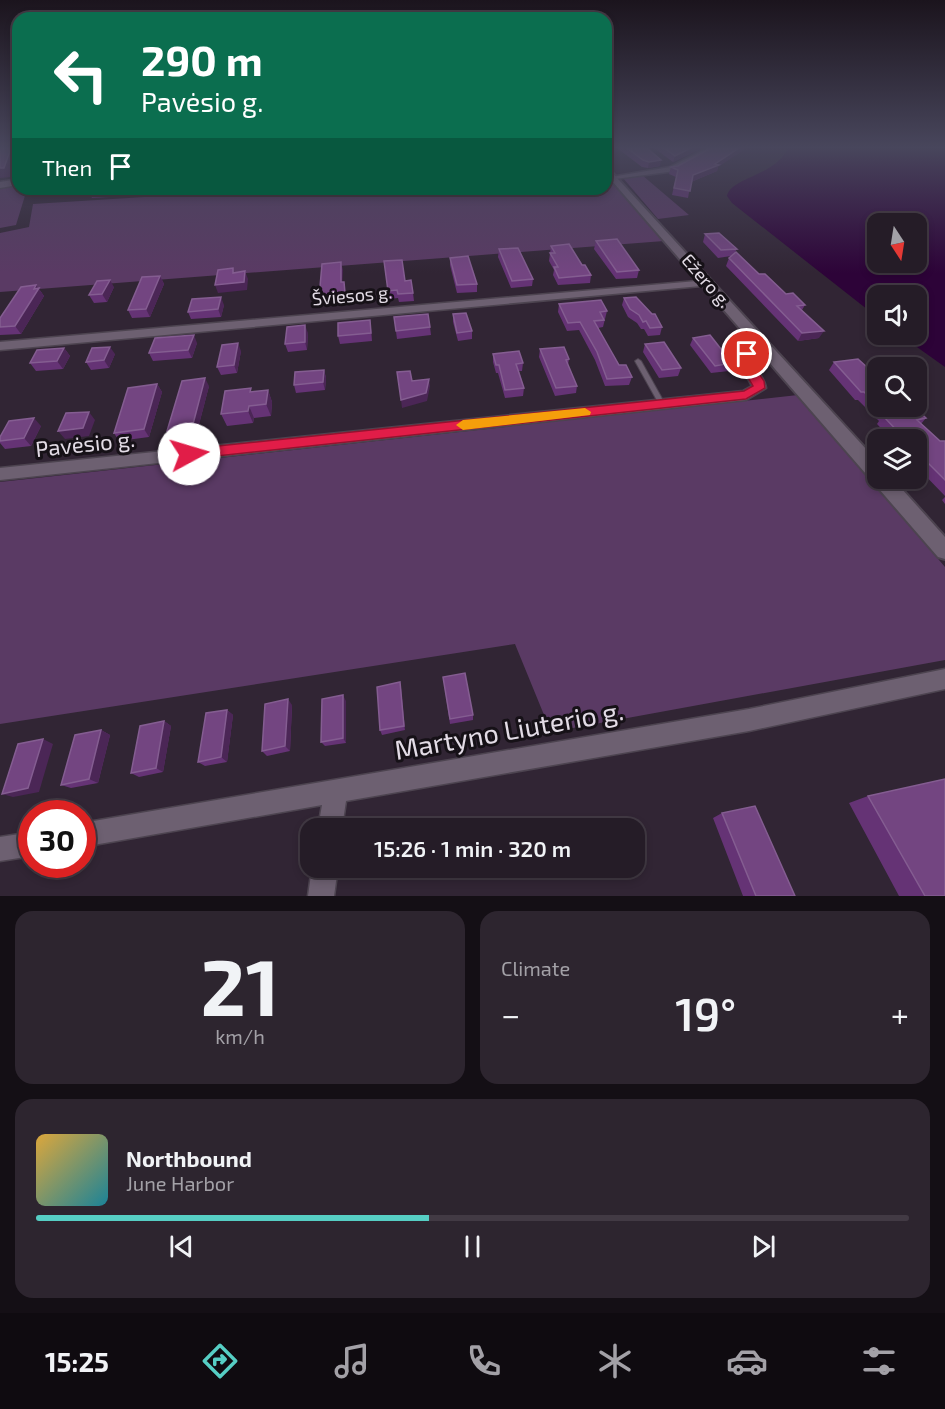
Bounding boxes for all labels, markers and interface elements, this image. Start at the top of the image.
text: 290 m [141,34,263,84]
icon: left [42,36,120,114]
text: Pavėsio g. [141,85,263,117]
icon: arrive [104,150,137,183]
text: Then [42,154,92,180]
north arrow [867,213,927,273]
map controls [867,213,927,489]
street label: Ežero g. [677,249,736,312]
street label: Šviesos g. [311,281,393,309]
button: sound [867,285,927,345]
pin [721,328,772,379]
icon: arrive [730,337,763,370]
button: search [867,357,927,417]
position arrow [157,422,221,486]
street label: Pavėsio g. [34,425,136,461]
button: layers [867,429,927,489]
street label: Martyno Liuterio g. [392,693,626,766]
speed limit sign: 30 [18,800,96,878]
text: 15:26 · 1 min · 320 m [374,835,571,861]
text: 21 [200,938,280,1032]
text: Climate [501,956,570,980]
text: 19° [675,986,736,1040]
text: − [501,994,520,1034]
text: + [891,994,909,1034]
text: km/h [215,1024,265,1048]
text: Northbound [126,1145,252,1171]
text: June Harbor [126,1171,234,1195]
icon: previous [165,1230,198,1263]
icon: pause [456,1230,489,1263]
icon: next [747,1230,780,1263]
icon: directions [199,1340,241,1382]
icon: music [331,1340,373,1382]
icon: phone [463,1340,505,1382]
icon: climate [594,1340,636,1382]
icon: car [726,1340,768,1382]
icon: filters [858,1340,900,1382]
text: 15:25 [45,1345,109,1377]

